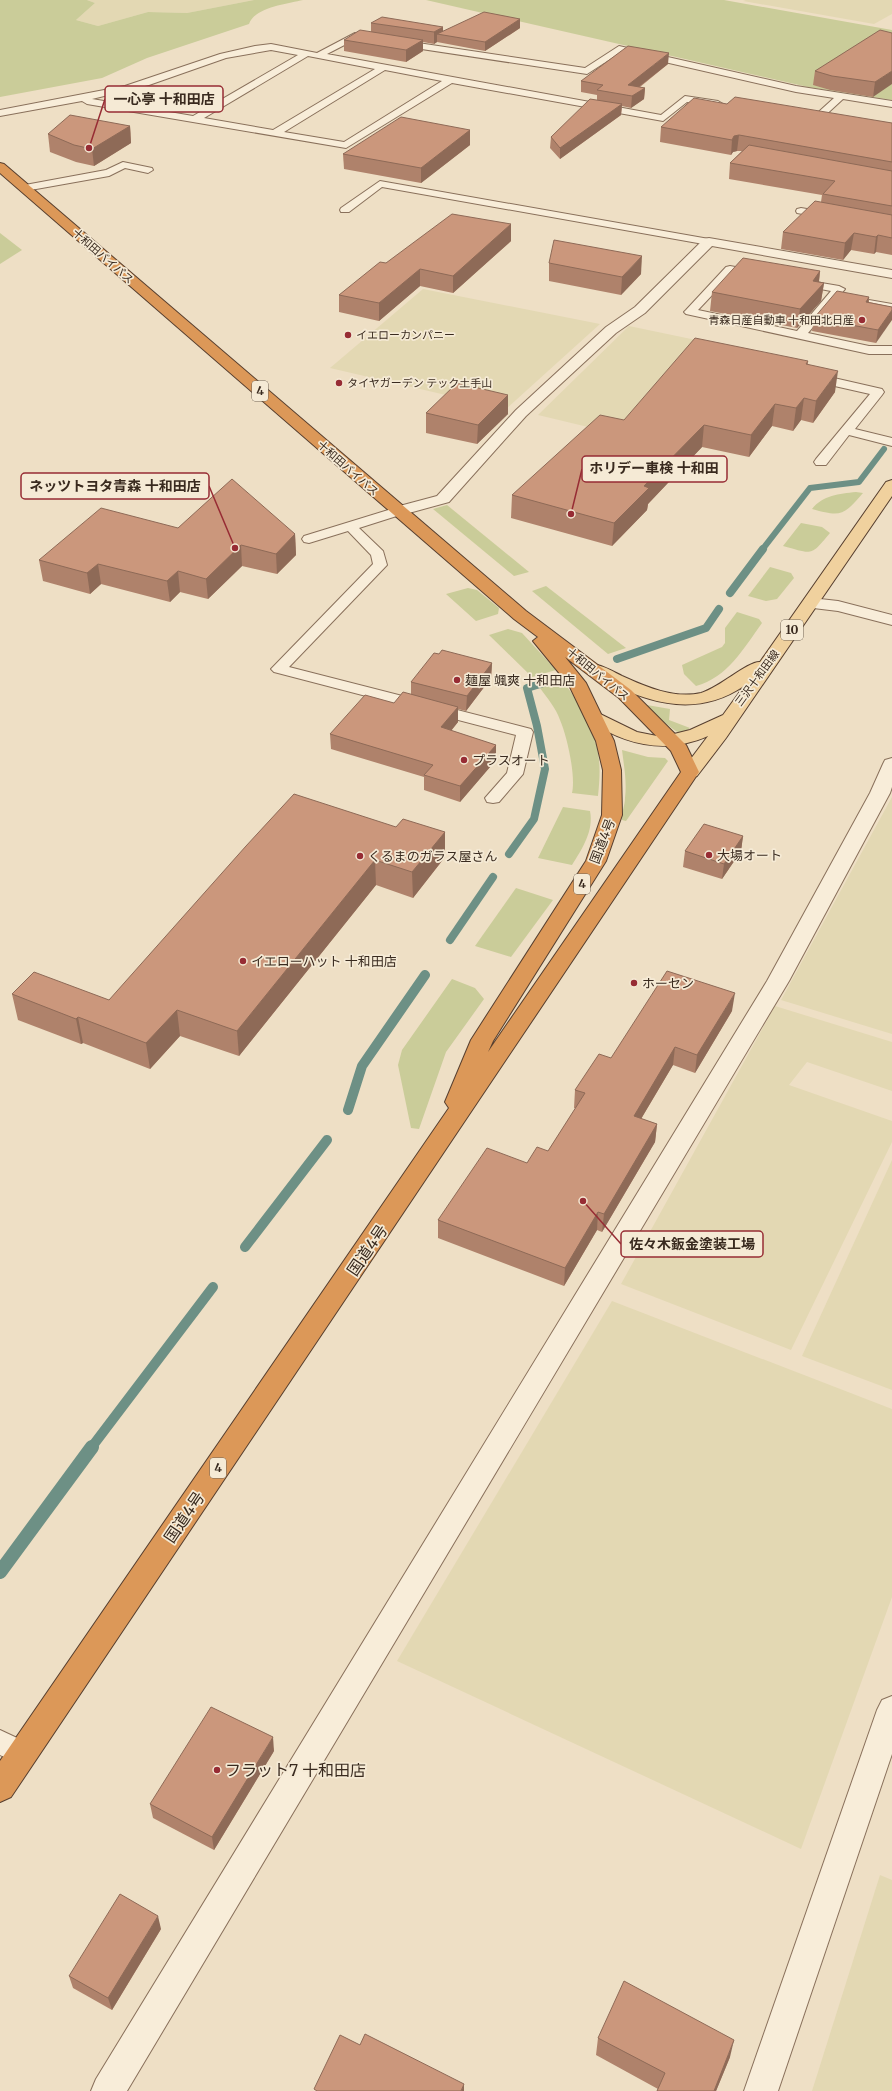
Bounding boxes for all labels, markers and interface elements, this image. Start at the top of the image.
callout: 一心亭 十和田店 [105,86,223,112]
text: 一心亭 十和田店 [113,90,215,108]
street label: 十和田バイパス [69,226,137,286]
place label: 青森日産自動車 十和田北日産 [708,313,854,327]
marker: 青森日産自動車 十和田北日産 [857,315,867,325]
place label: イエローカンパニー [356,328,455,342]
marker: イエローカンパニー [343,330,353,340]
place label: タイヤガーデン テック土手山 [347,376,492,390]
marker: タイヤガーデン テック土手山 [334,378,344,388]
road number: 4 [252,381,268,401]
street label: 十和田バイパス [314,438,382,498]
callout: ホリデー車検 十和田 [582,456,727,482]
text: ホリデー車検 十和田 [589,459,719,477]
callout: ネッツトヨタ青森 十和田店 [21,473,209,499]
text: ネッツトヨタ青森 十和田店 [29,477,201,495]
road number: 10 [781,620,803,640]
street label: 十和田バイパス [564,644,632,704]
street label: 三沢十和田線 [732,647,782,709]
place label: 麺屋 颯爽 十和田店 [465,672,575,689]
marker: 麺屋 颯爽 十和田店 [452,675,462,685]
place label: プラスオート [472,752,550,769]
marker: プラスオート [459,755,469,765]
street label: 国道4号 [586,816,619,866]
place label: 大場オート [717,847,782,864]
place label: くるまのガラス屋さん [368,848,497,865]
marker: 大場オート [704,850,714,860]
marker: くるまのガラス屋さん [355,851,365,861]
road number: 4 [574,874,590,894]
place label: イエローハット 十和田店 [251,953,397,970]
marker: イエローハット 十和田店 [238,956,248,966]
place label: ホーセン [642,975,694,992]
marker: ホーセン [629,978,639,988]
street label: 国道4号 [343,1220,391,1280]
callout: 佐々木鈑金塗装工場 [621,1231,763,1257]
text: 佐々木鈑金塗装工場 [629,1235,755,1253]
road number: 4 [210,1458,226,1478]
street label: 国道4号 [160,1487,208,1547]
place label: フラット7 十和田店 [225,1760,366,1780]
marker: フラット7 十和田店 [212,1765,222,1775]

